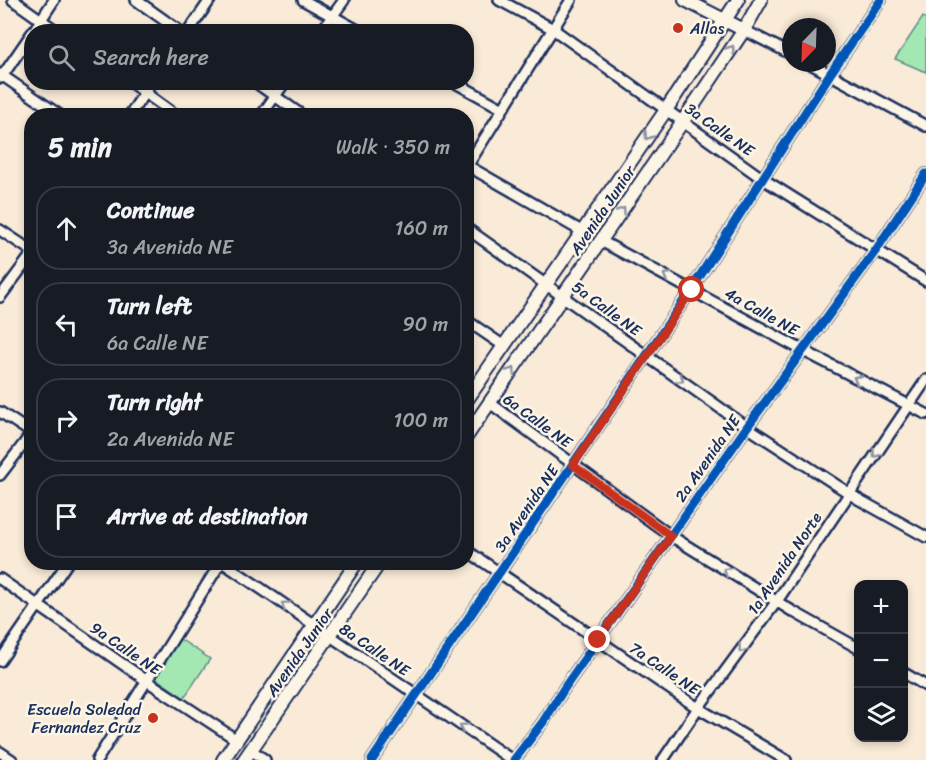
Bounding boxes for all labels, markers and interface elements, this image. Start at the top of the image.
place label: Allas [689,14,725,43]
north arrow [782,18,836,72]
marker: Allas [671,21,685,35]
search box [24,24,474,90]
text: Search here [93,38,209,77]
icon: search [45,41,78,74]
one-way arrow [724,45,735,56]
street label: 3a Calle NE [679,95,762,165]
text: 5 min [48,124,112,170]
text: Walk · 350 m [336,130,450,165]
one-way arrow [644,130,655,141]
street label: Avenida Junior [561,158,644,262]
text: Continue [107,191,195,230]
one-way arrow [615,206,626,217]
text: 160 m [395,211,448,246]
icon: ahead [50,212,83,245]
text: 3a Avenida NE [107,230,233,265]
one-way arrow [662,272,673,283]
street label: 5a Calle NE [565,273,649,345]
route start [678,276,704,302]
street label: 4a Calle NE [719,279,805,344]
text: Turn left [107,287,192,326]
text: 90 m [403,307,448,342]
icon: left [50,308,83,341]
text: 6a Calle NE [107,326,208,361]
one-way arrow [504,367,515,378]
one-way arrow [673,372,684,383]
one-way arrow [852,374,863,386]
text: Turn right [107,383,202,422]
street label: 6a Calle NE [497,385,580,456]
text: 100 m [394,403,448,438]
icon: right [50,404,83,437]
street label: 2a Avenida NE [667,408,749,508]
text: 2a Avenida NE [107,422,234,457]
one-way arrow [872,447,883,458]
street label: 3a Avenida NE [486,457,567,558]
text: Arrive at destination [107,497,308,536]
icon: arrive [50,500,83,533]
street label: 1a Avenida Norte [739,505,830,621]
one-way arrow [723,566,733,578]
map controls [854,580,908,742]
button: + [854,580,908,634]
street label: Avenida Junior [257,600,342,704]
one-way arrow [280,602,291,613]
street label: 9a Calle NE [84,614,168,684]
street label: 8a Calle NE [333,615,417,685]
route end [584,626,610,652]
street label: 7a Calle NE [623,634,707,704]
button: − [854,634,908,688]
one-way arrow [738,642,749,653]
button: layers [854,688,908,742]
place label: Escuela Soledad Fernandez Cruz [27,695,143,742]
marker: Escuela Soledad Fernandez Cruz [146,711,160,725]
one-way arrow [459,723,470,734]

